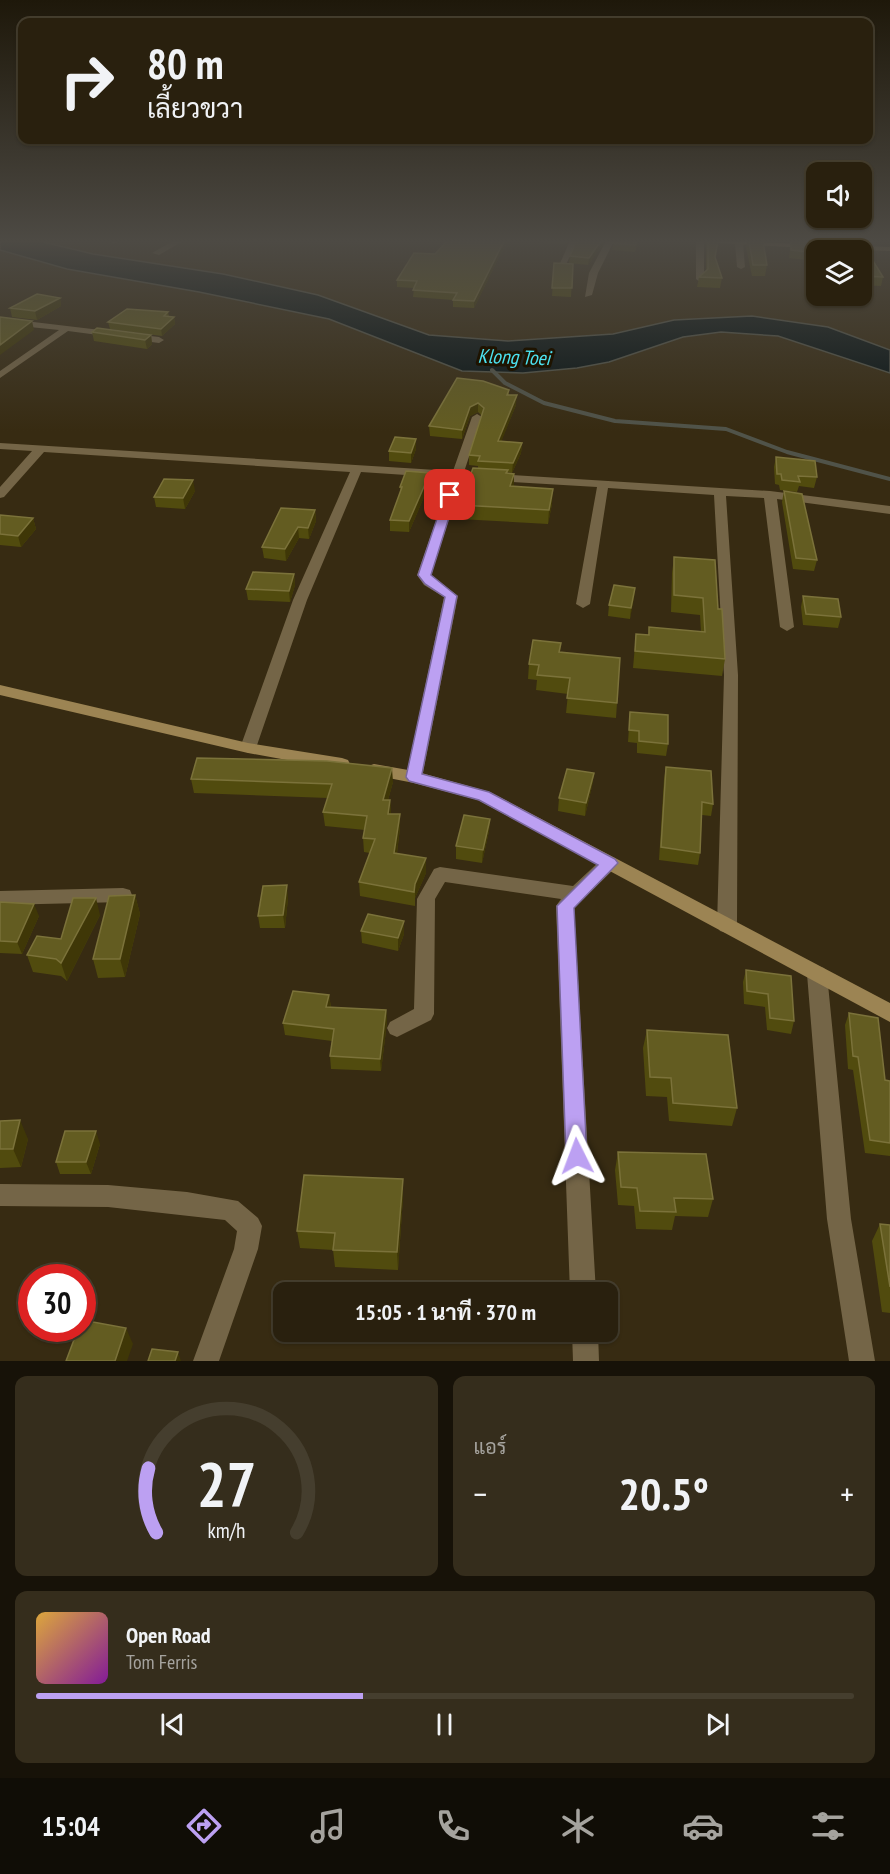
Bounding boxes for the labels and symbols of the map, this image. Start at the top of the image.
water label: Klong Toei [477,343,553,371]
pin [424,469,475,520]
position arrow [545,1124,609,1188]
speed limit sign: 30 [18,1264,96,1342]

